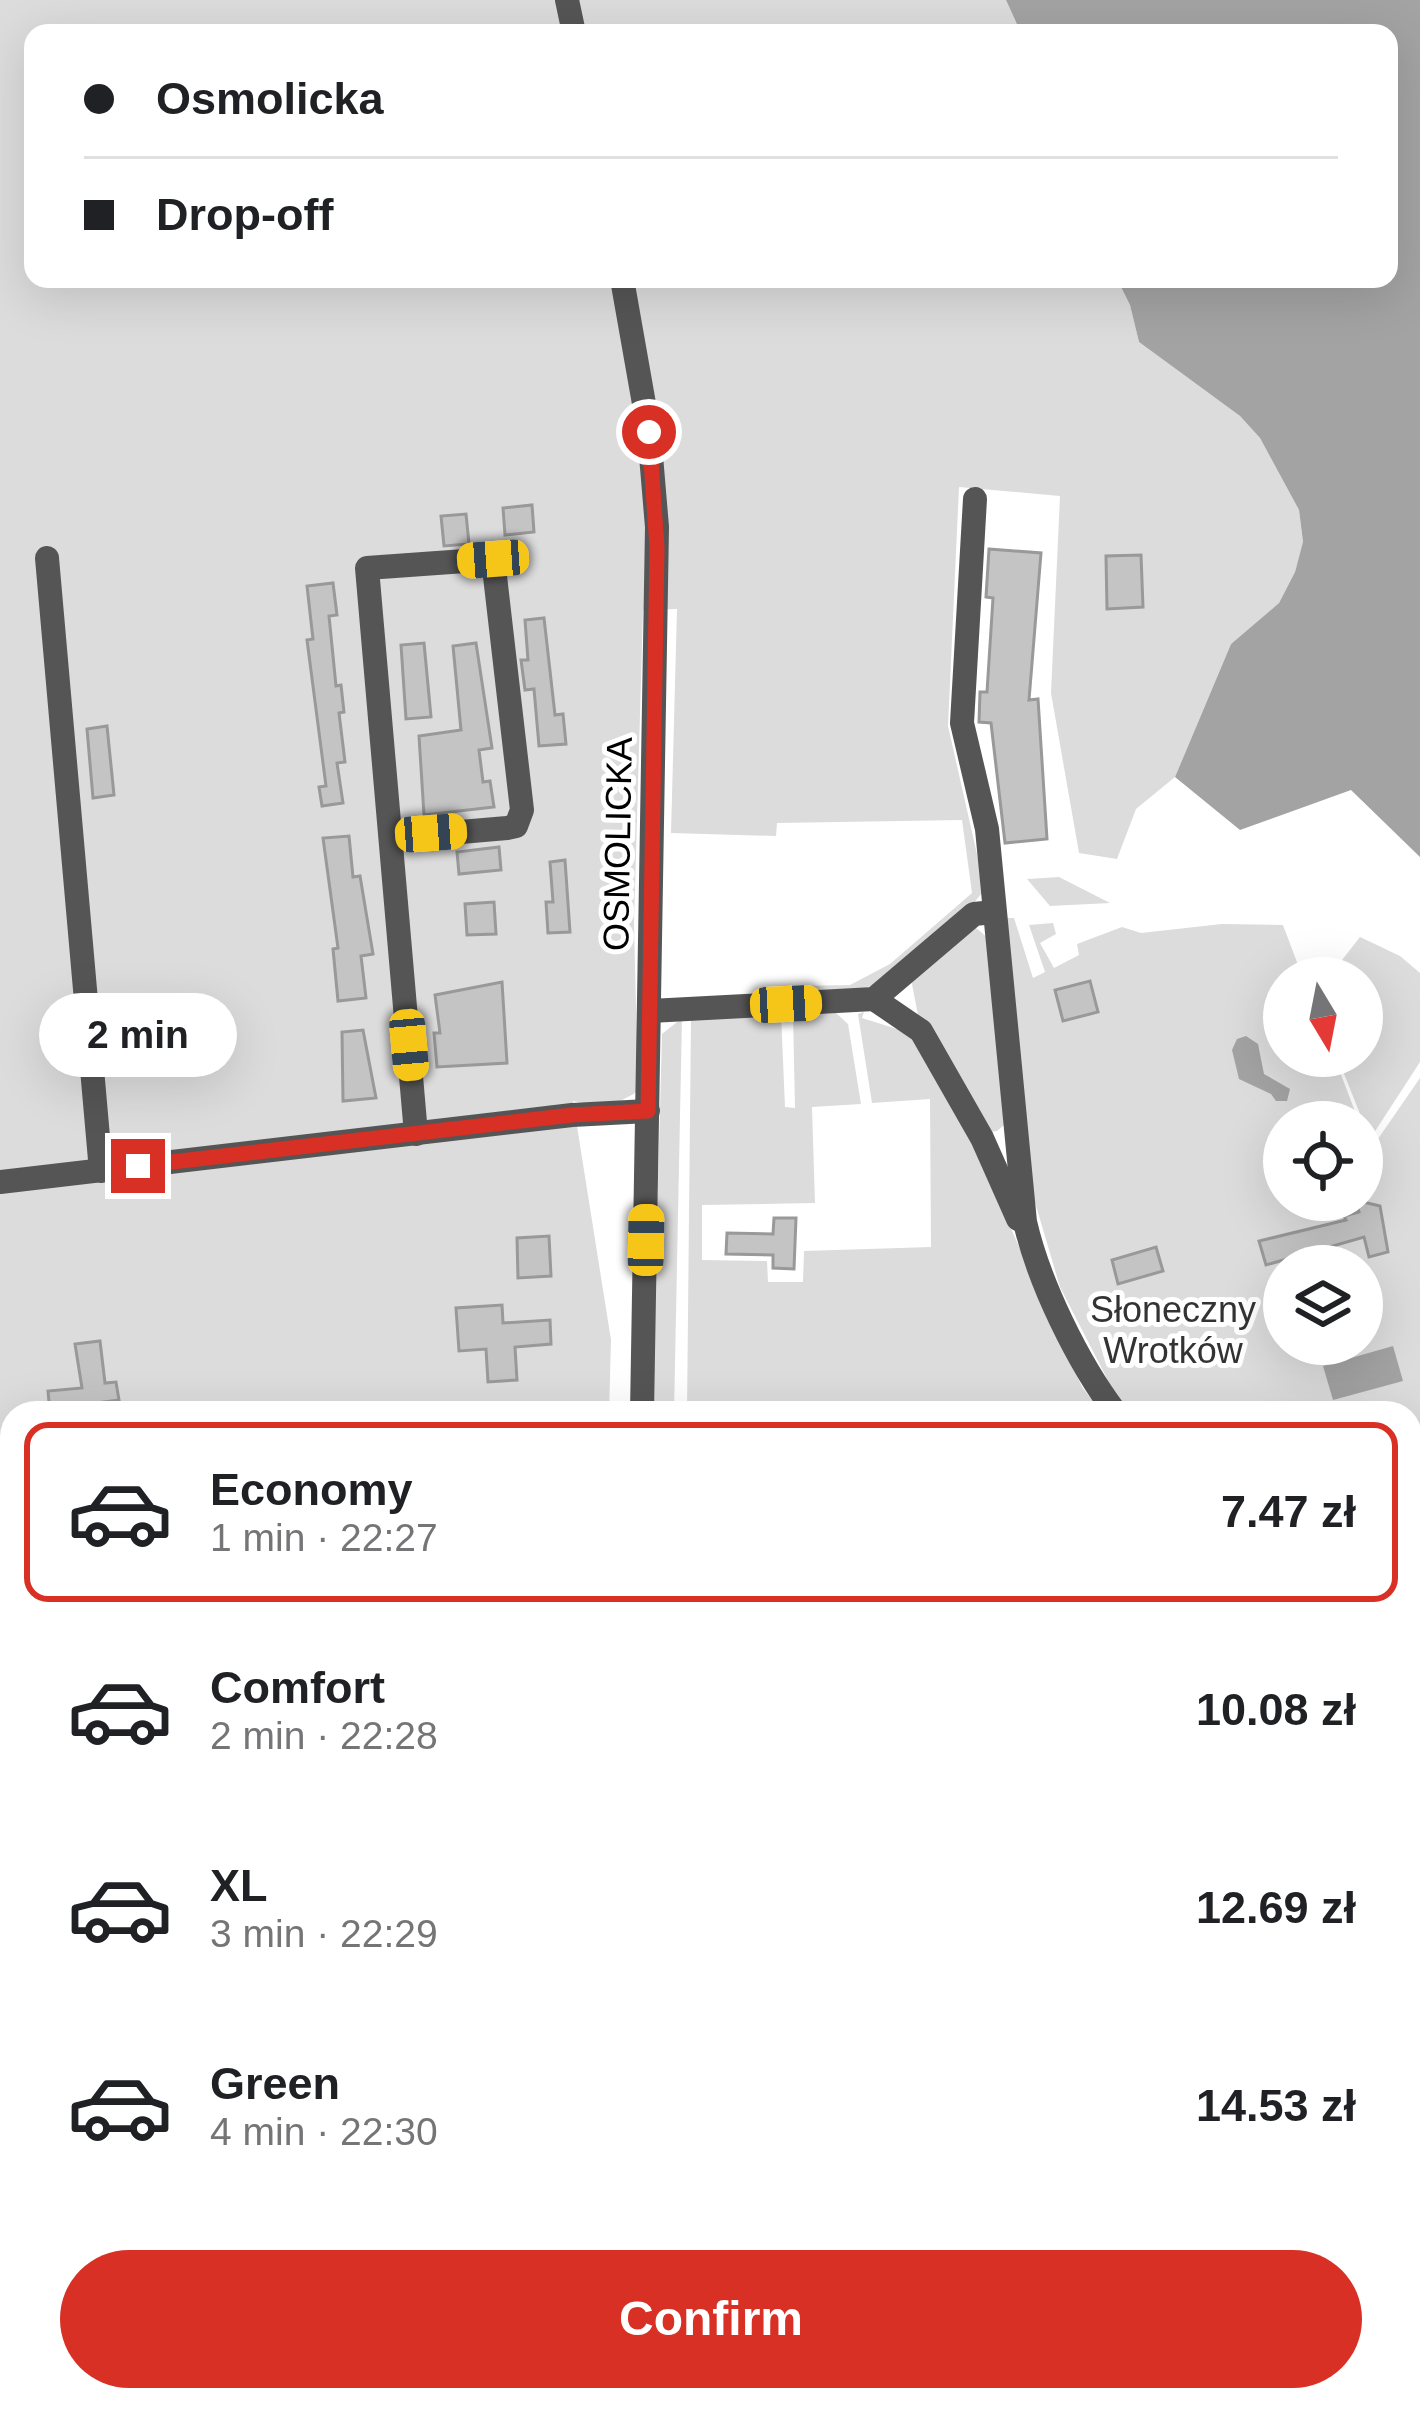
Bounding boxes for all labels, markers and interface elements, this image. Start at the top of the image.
text: Osmolicka [156,73,384,124]
text: Drop-off [156,189,333,240]
route start [622,405,676,459]
car [456,539,530,579]
street label: OSMOLICKA [595,737,640,951]
car [394,813,468,853]
north arrow [1263,957,1383,1077]
map controls [1263,957,1383,1365]
car [749,984,823,1024]
callout: 2 min [39,992,237,1076]
car [388,1008,430,1082]
text: 2 min [87,1013,189,1056]
button: locate [1263,1101,1383,1221]
route end [111,1139,165,1193]
car [627,1204,665,1276]
button: layers [1263,1245,1383,1365]
park label: Słoneczny Wrotków [1090,1289,1256,1371]
icon: car [66,1458,174,1566]
text: Economy [210,1464,413,1515]
text: 7.47 zł [1221,1486,1356,1537]
text: 1 min · 22:27 [210,1516,438,1559]
icon: car [66,1656,174,1764]
text: Comfort [210,1662,385,1713]
text: 10.08 zł [1196,1684,1356,1735]
text: 2 min · 22:28 [210,1714,438,1757]
icon: car [66,1854,174,1962]
text: XL [210,1860,268,1911]
text: 12.69 zł [1196,1882,1356,1933]
text: 3 min · 22:29 [210,1912,438,1955]
icon: car [66,2052,174,2160]
text: Green [210,2058,340,2109]
text: 14.53 zł [1196,2080,1356,2131]
text: 4 min · 22:30 [210,2110,438,2153]
button: Confirm [60,2250,1362,2388]

